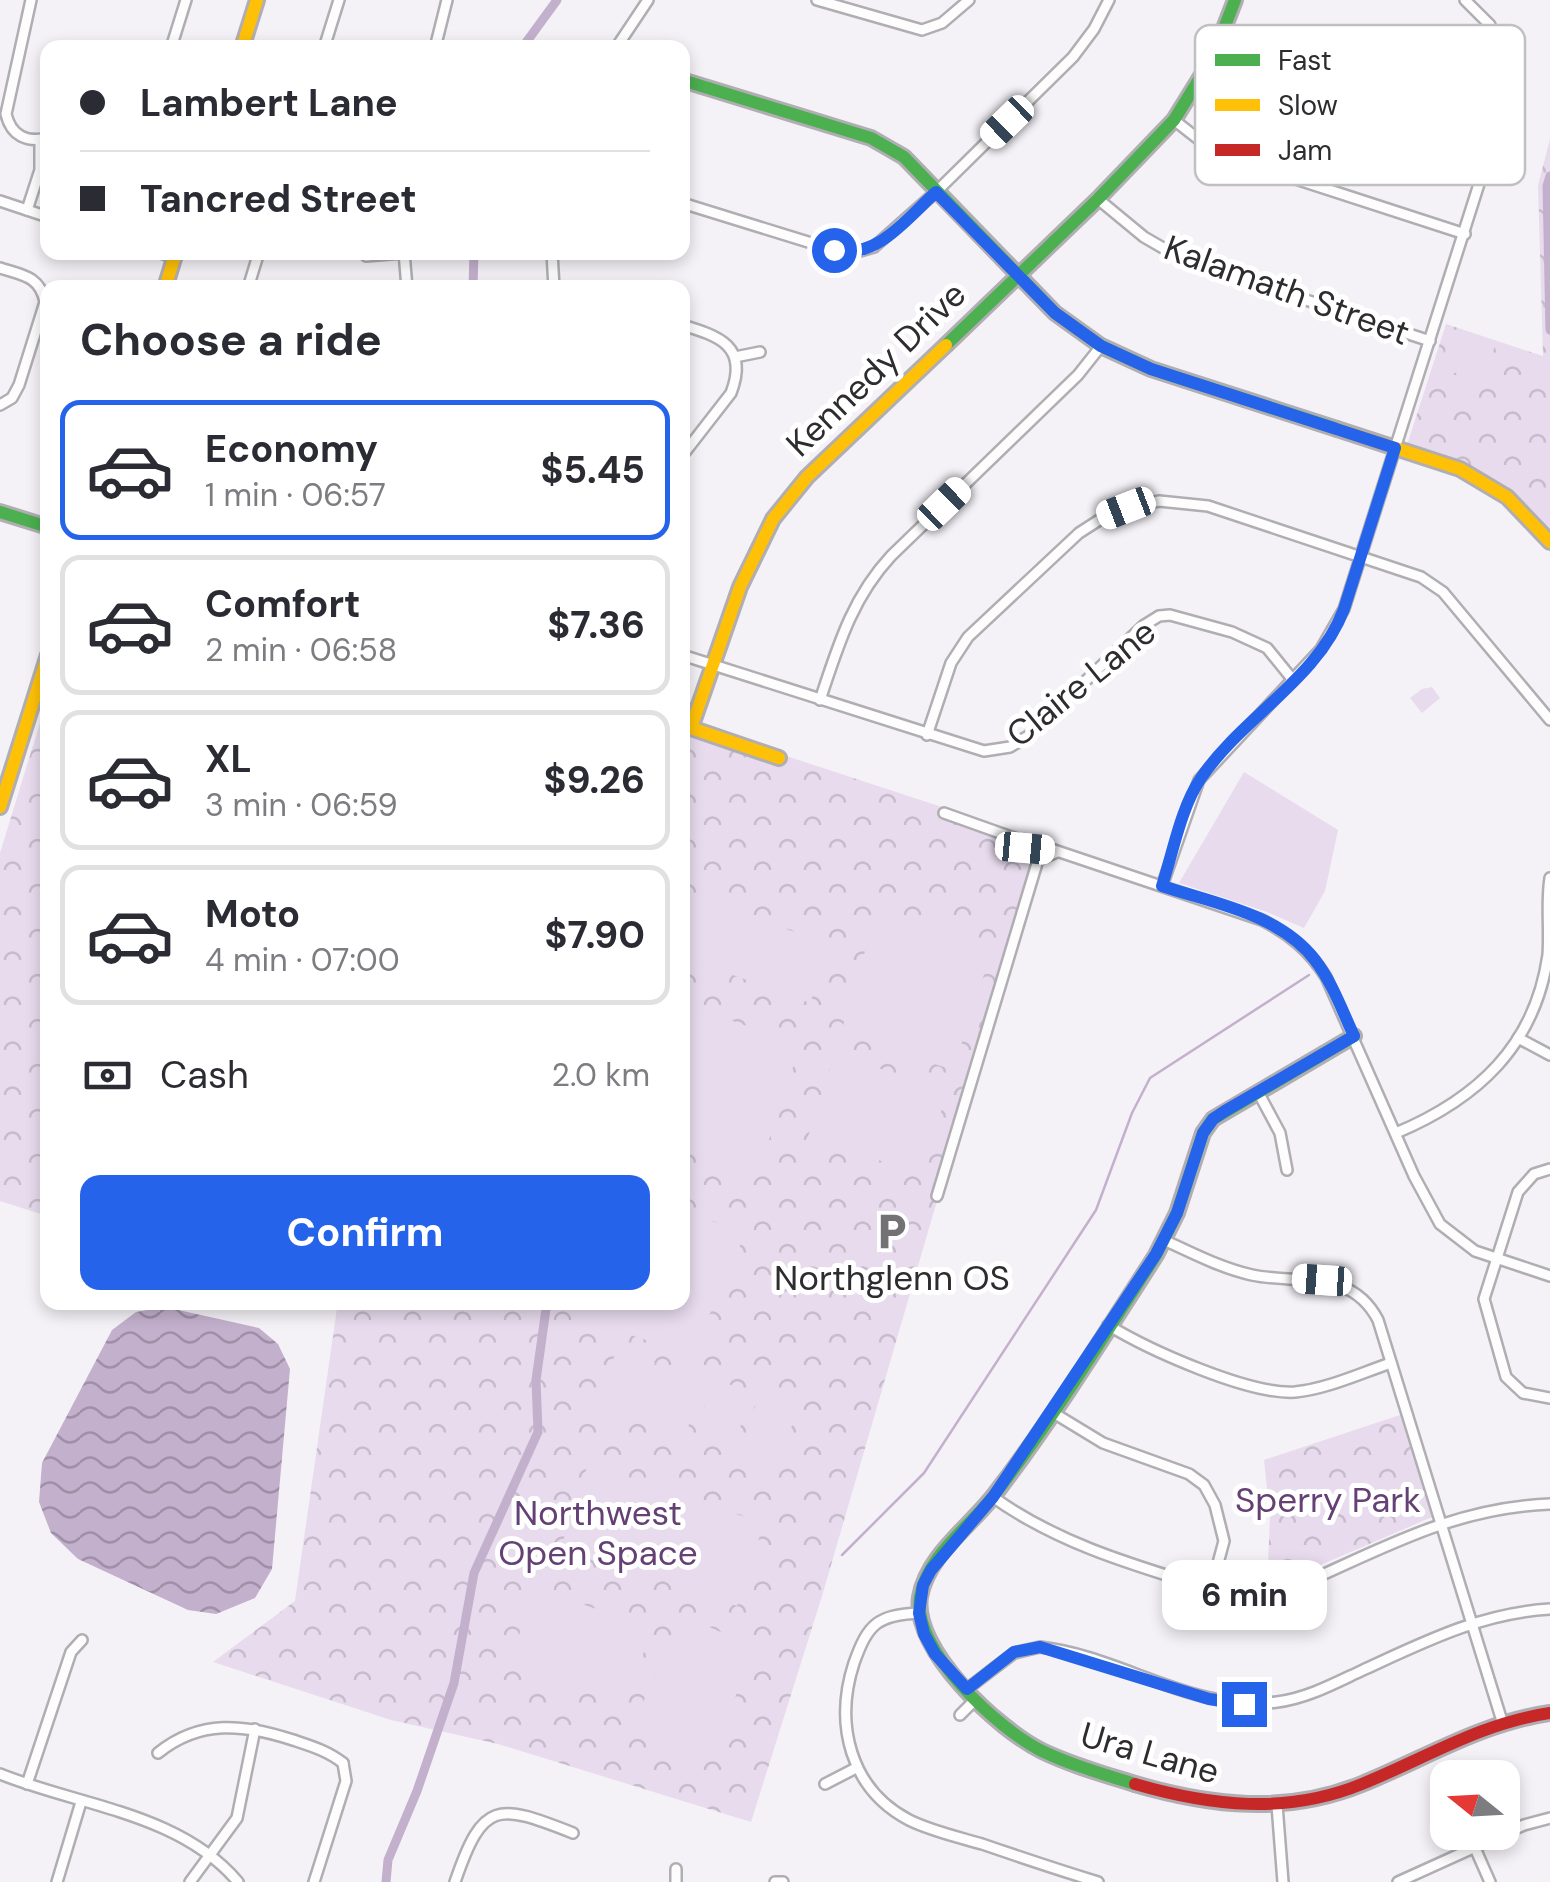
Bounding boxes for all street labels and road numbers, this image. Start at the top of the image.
street label: Kalamath Street [1158,224,1416,356]
street label: Kennedy Drive [776,272,976,466]
street label: Claire Lane [997,609,1165,757]
street label: Ura Lane [1076,1711,1224,1795]

